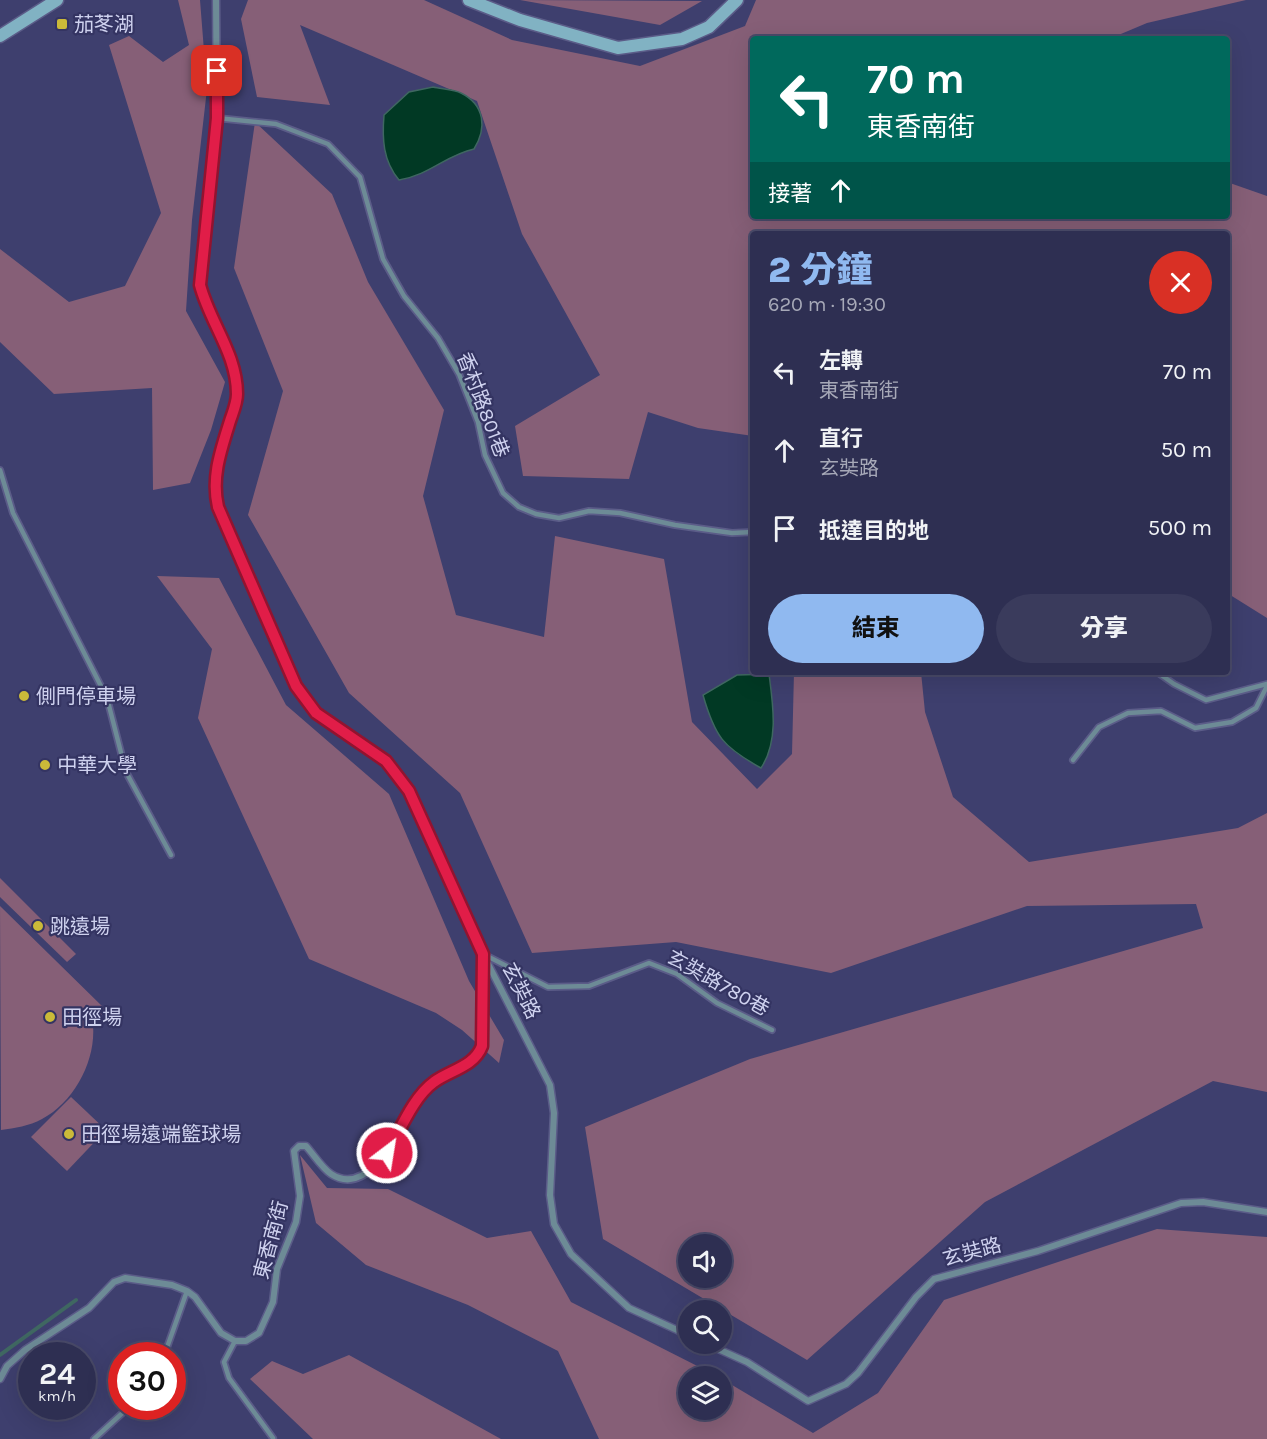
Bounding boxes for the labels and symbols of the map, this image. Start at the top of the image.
place label: 茄苳湖 [74,13,134,36]
marker: 茄苳湖 [55,17,69,31]
pin [191,45,242,96]
street label: 香村路801巷 [452,349,514,461]
place label: 側門停車場 [36,685,136,708]
marker: 側門停車場 [17,689,31,703]
place label: 中華大學 [57,754,137,777]
marker: 中華大學 [38,758,52,772]
place label: 跳遠場 [50,915,110,938]
marker: 跳遠場 [31,919,45,933]
street label: 玄奘路780巷 [663,945,773,1021]
street label: 玄奘路 [497,959,545,1023]
place label: 田徑場 [62,1006,122,1029]
marker: 田徑場 [43,1010,57,1024]
position arrow [355,1121,419,1185]
place label: 田徑場遠端籃球場 [81,1123,241,1146]
marker: 田徑場遠端籃球場 [62,1127,76,1141]
street label: 東香南街 [250,1198,292,1282]
street label: 玄奘路 [940,1233,1004,1271]
speed limit sign: 30 [108,1342,186,1420]

